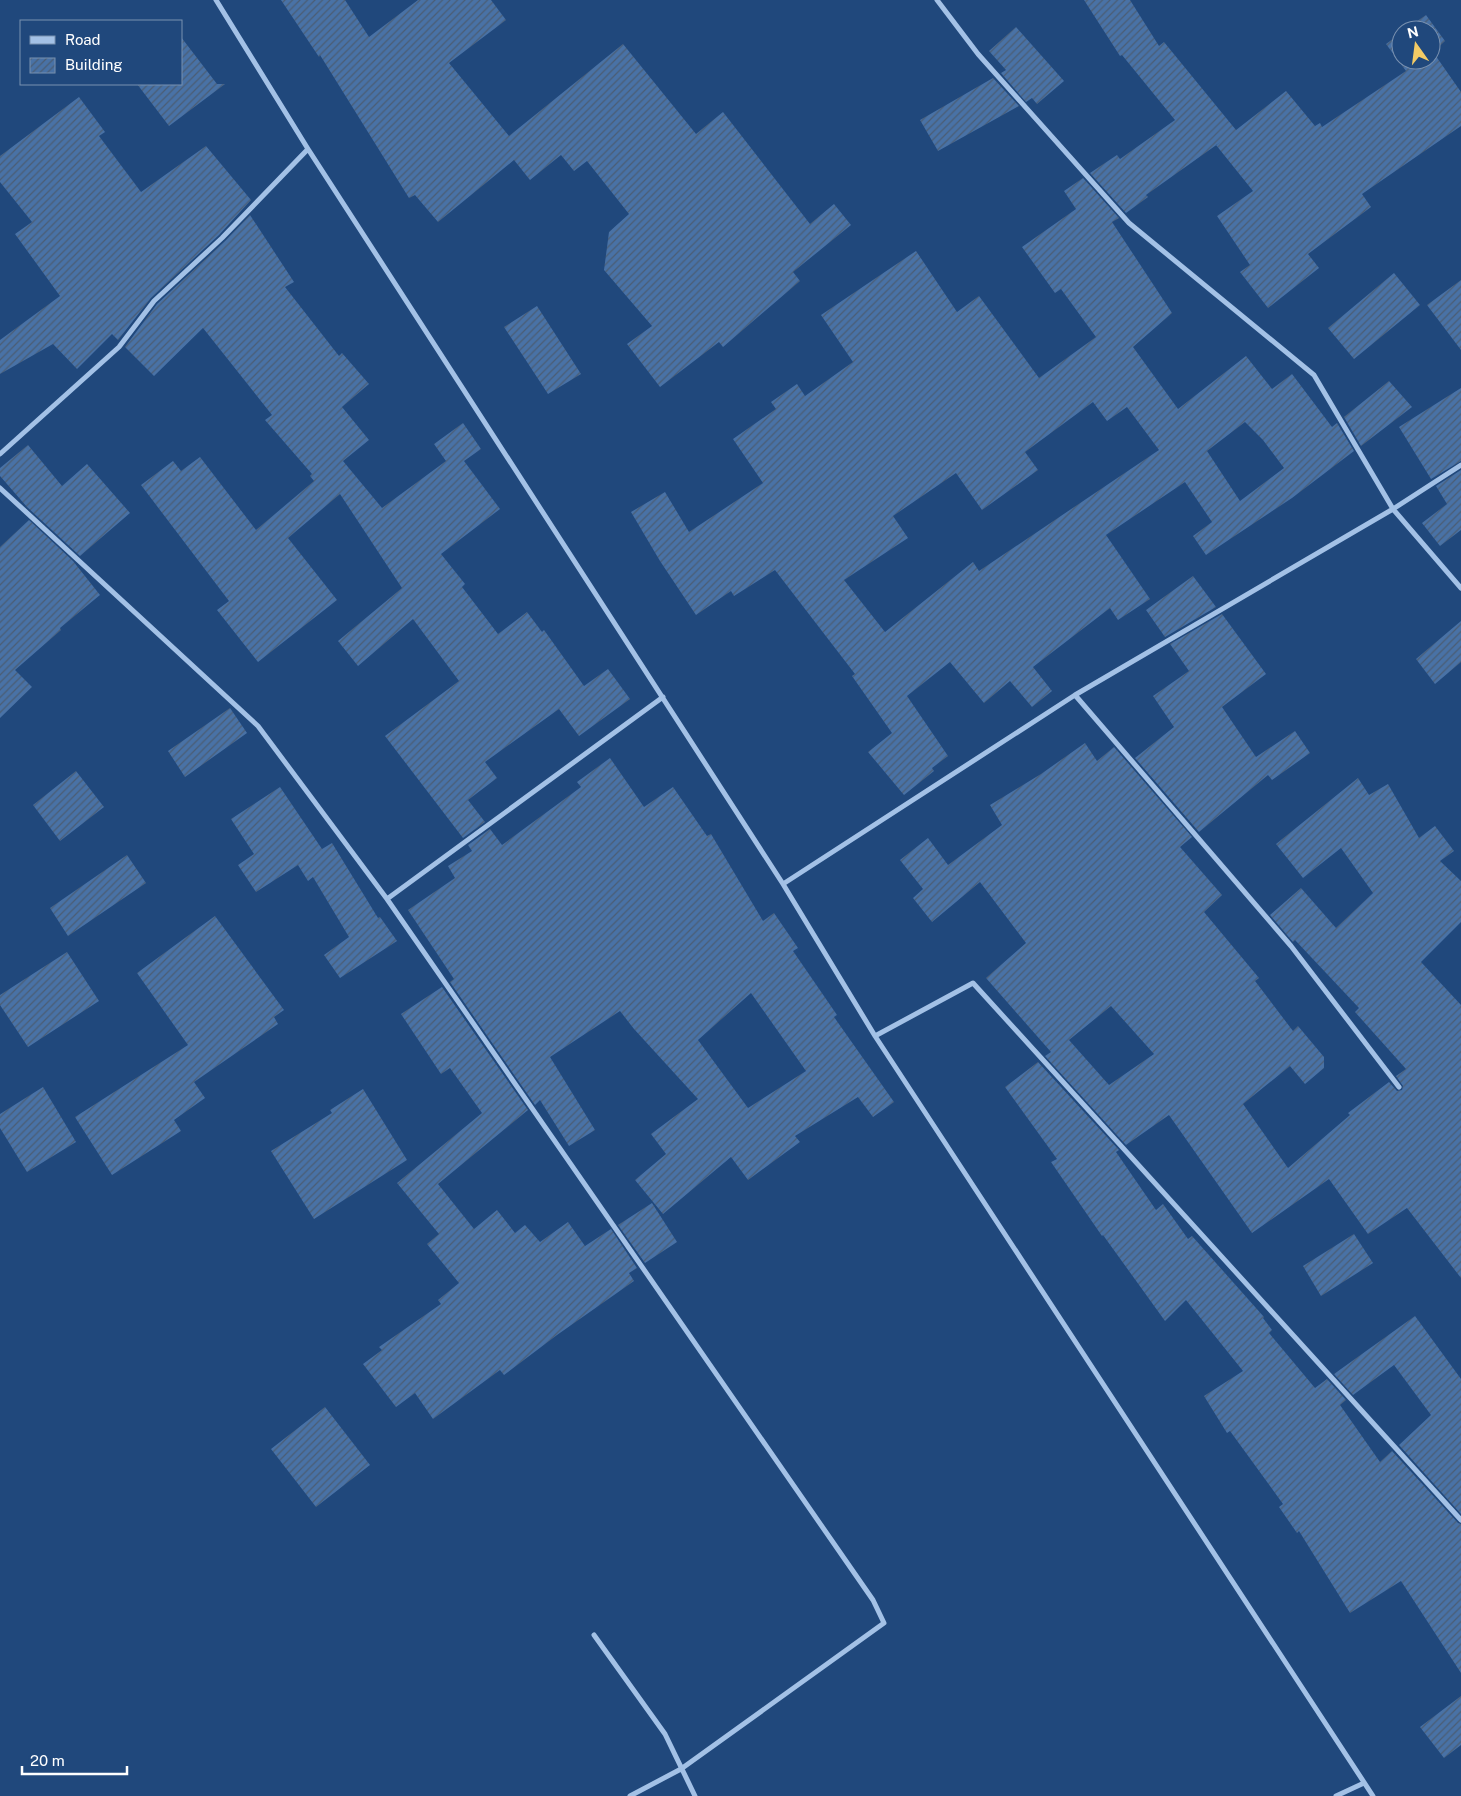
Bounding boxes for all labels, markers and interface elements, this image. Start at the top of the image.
legend [20,20,182,85]
north arrow [1391,20,1441,70]
text: N [1406,23,1420,41]
text: Road [65,31,101,48]
text: Building [65,56,123,73]
scale bar [22,1744,128,1776]
text: 20 m [30,1752,65,1769]

